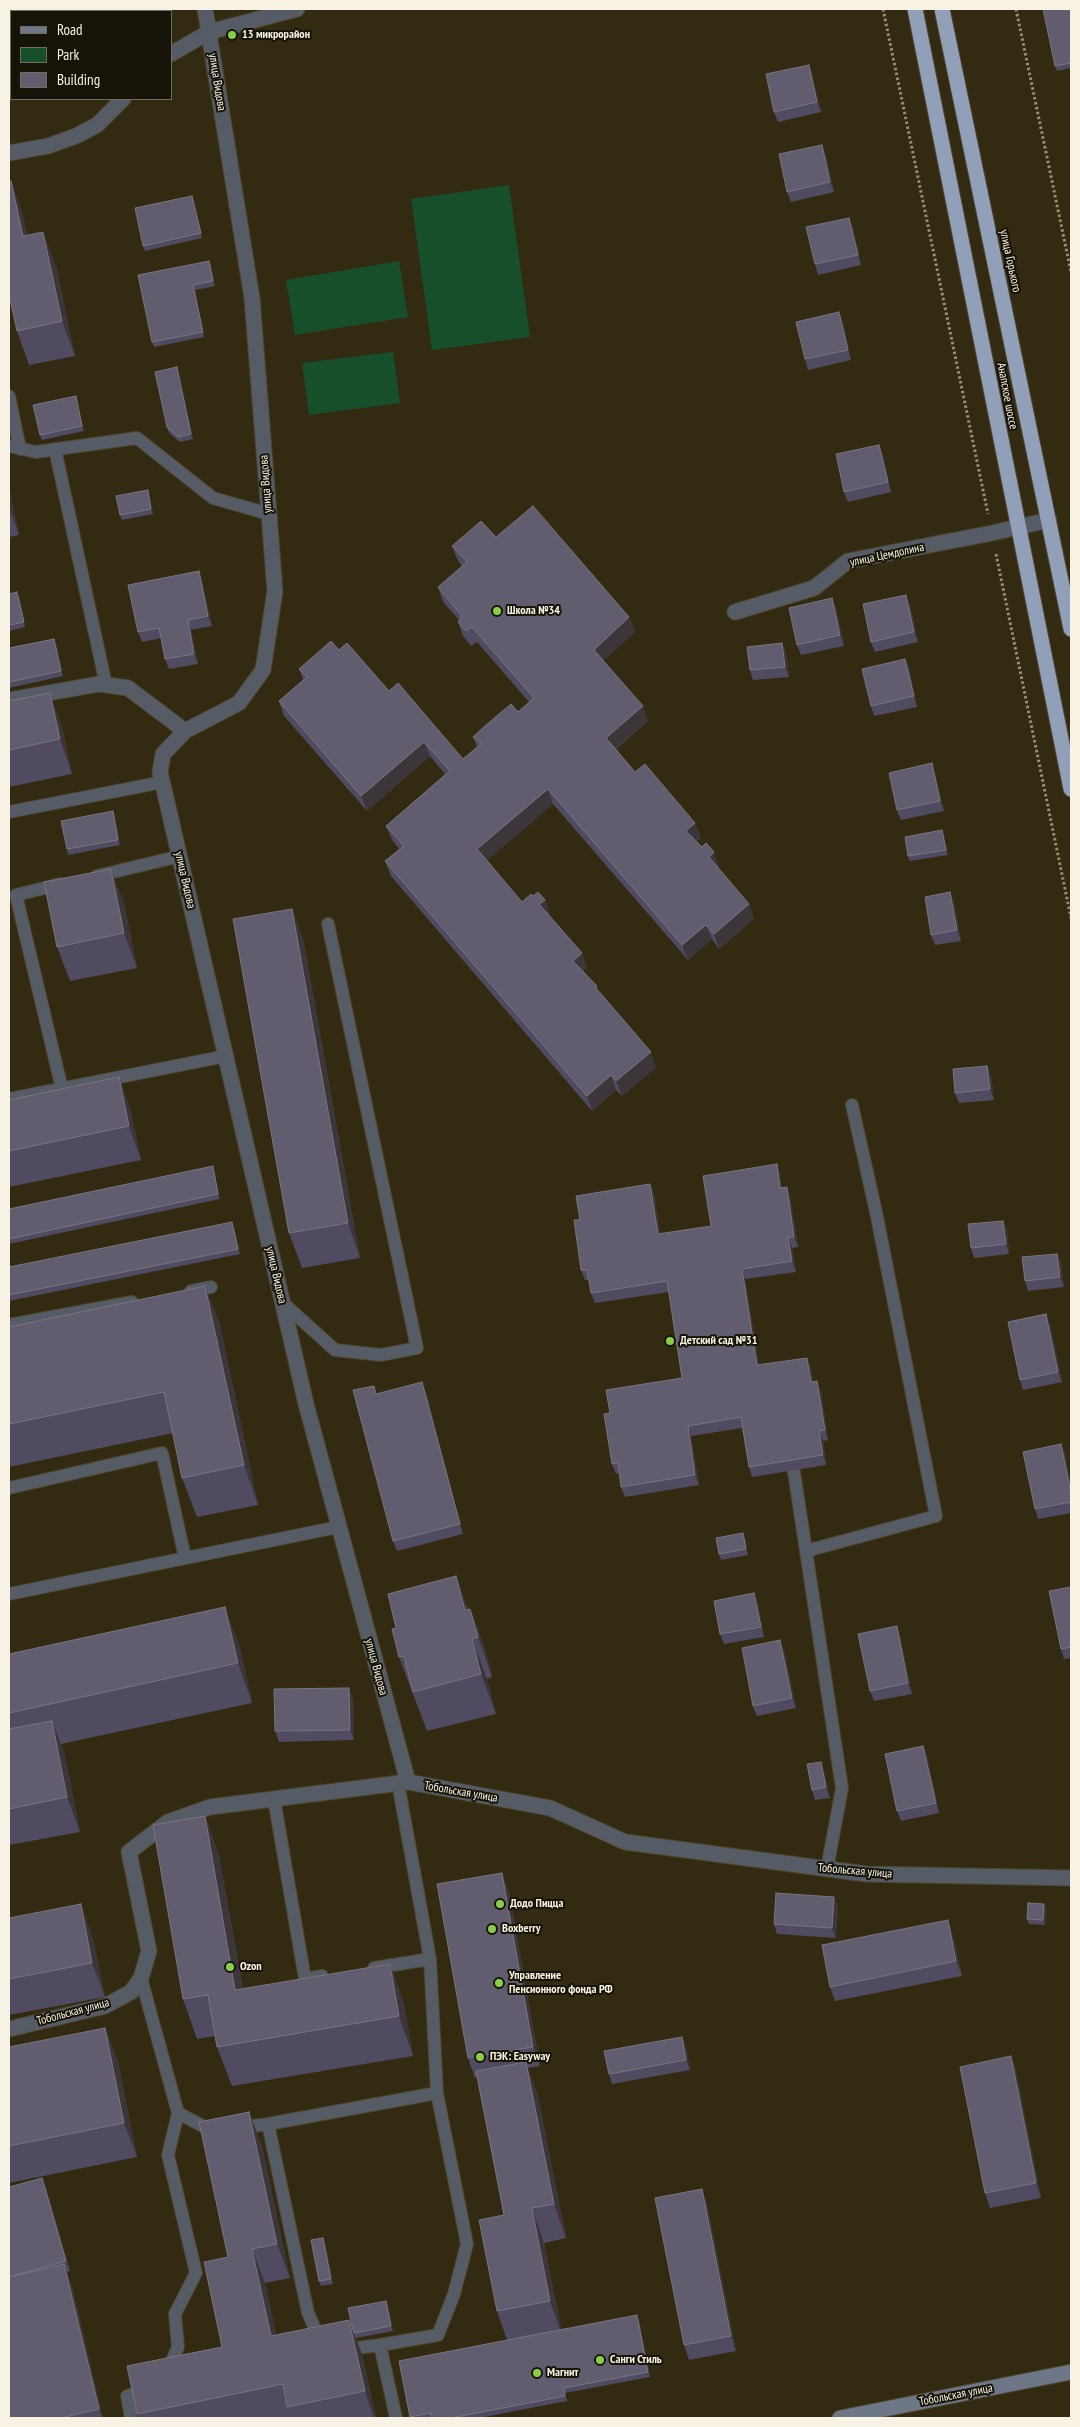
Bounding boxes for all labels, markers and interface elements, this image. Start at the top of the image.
legend [10,10,172,100]
text: Road [57,20,83,39]
place label: 13 микрорайон [242,28,310,42]
marker: 13 микрорайон [226,29,238,41]
text: Park [57,45,79,64]
street label: улица Видова [205,52,229,112]
text: Building [57,70,100,89]
street label: улица Горького [996,228,1024,294]
street label: Анапское шоссе [993,361,1021,431]
street label: улица Видова [257,454,275,514]
street label: улица Цемдолина [849,540,925,570]
place label: Школа №34 [507,604,560,618]
marker: Школа №34 [491,605,503,617]
street label: улица Видова [171,850,199,910]
street label: улица Видова [262,1245,290,1305]
place label: Детский сад №31 [680,1334,757,1348]
marker: Детский сад №31 [664,1335,676,1347]
street label: улица Видова [362,1637,390,1697]
street label: Тобольская улица [423,1778,499,1806]
street label: Тобольская улица [817,1861,893,1881]
place label: Додо Пицца [510,1897,563,1911]
marker: Додо Пицца [494,1898,506,1910]
place label: Boxberry [502,1922,541,1936]
marker: Boxberry [486,1923,498,1935]
place label: Ozon [240,1960,262,1974]
marker: Ozon [224,1961,236,1973]
place label: Управление Пенсионного фонда РФ [509,1969,613,1997]
marker: Управление Пенсионного фонда РФ [493,1977,505,1989]
street label: Тобольская улица [35,1995,111,2029]
place label: ПЭК: Easyway [490,2050,550,2064]
marker: ПЭК: Easyway [474,2051,486,2063]
place label: Санги Стиль [610,2353,662,2367]
marker: Санги Стиль [594,2354,606,2366]
place label: Магнит [547,2366,578,2380]
marker: Магнит [531,2367,543,2379]
street label: Тобольская улица [918,2381,994,2409]

